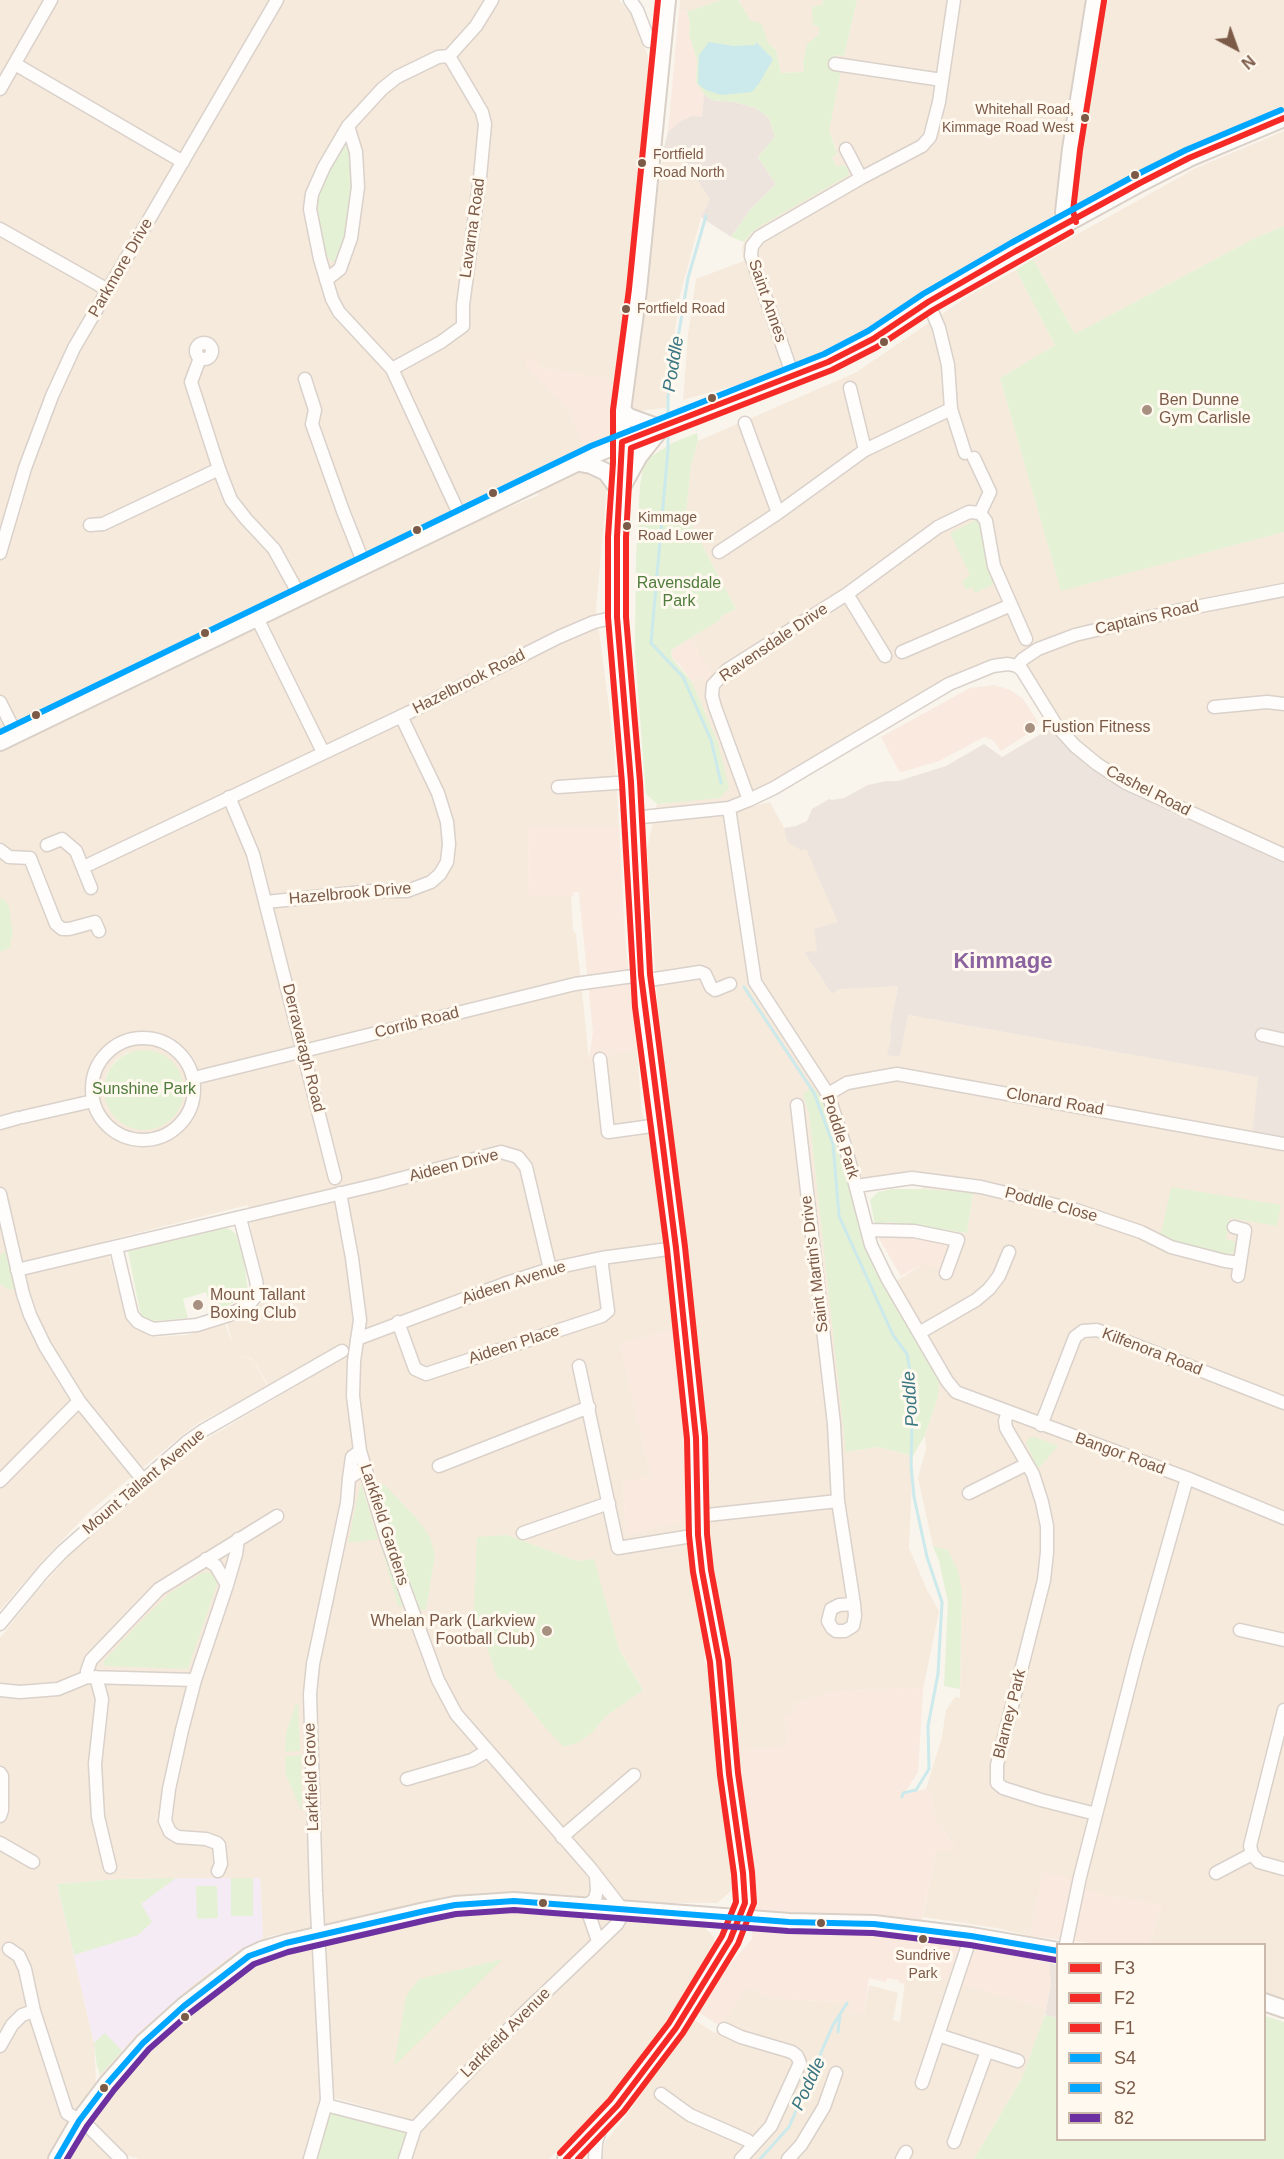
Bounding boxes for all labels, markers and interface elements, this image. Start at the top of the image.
north arrow [1206,18,1266,78]
text: N [1238,52,1258,72]
place label: Whitehall Road, Kimmage Road West [942,102,1074,134]
marker: Whitehall Road, Kimmage Road West [1079,112,1091,124]
place label: Fortfield Road North [653,147,725,180]
marker: Fortfield Road North [636,157,648,169]
unlabelled marker [1129,169,1141,181]
street label: Lavarna Road [456,177,490,279]
street label: Parkmore Drive [85,215,157,321]
street label: Saint Annes [744,257,790,345]
place label: Fortfield Road [637,301,725,317]
marker: Fortfield Road [620,303,632,315]
water label: Poddle [659,335,689,393]
unlabelled marker [878,336,890,348]
place label: Ben Dunne Gym Carlisle [1159,391,1251,429]
unlabelled marker [706,392,718,404]
marker: Ben Dunne Gym Carlisle [1140,403,1154,417]
unlabelled marker [487,487,499,499]
place label: Kimmage Road Lower [638,510,713,542]
marker: Kimmage Road Lower [621,520,633,532]
unlabelled marker [411,524,423,536]
park label: Ravensdale Park [637,574,721,612]
street label: Captains Road [1093,597,1201,639]
street label: Ravensdale Drive [716,600,832,686]
unlabelled marker [199,627,211,639]
street label: Hazelbrook Road [410,645,528,719]
unlabelled marker [30,709,42,721]
place label: Fustion Fitness [1042,718,1150,738]
marker: Fustion Fitness [1023,721,1037,735]
street label: Cashel Road [1102,761,1194,821]
street label: Hazelbrook Drive [288,879,412,909]
district label: Kimmage [953,949,1053,975]
street label: Derravaragh Road [278,982,328,1114]
street label: Corrib Road [373,1003,461,1043]
park label: Sunshine Park [92,1080,196,1100]
street label: Clonard Road [1005,1084,1105,1120]
street label: Poddle Park [817,1093,863,1181]
street label: Aideen Drive [407,1146,501,1186]
street label: Poddle Close [1003,1183,1099,1227]
street label: Saint Martin's Drive [797,1194,833,1334]
street label: Aideen Avenue [460,1257,568,1309]
place label: Mount Tallant Boxing Club [210,1286,305,1324]
marker: Mount Tallant Boxing Club [191,1298,205,1312]
street label: Aideen Place [466,1321,562,1369]
street label: Kilfenora Road [1099,1324,1205,1380]
water label: Poddle [898,1370,924,1428]
street label: Mount Tallant Avenue [79,1425,209,1539]
street label: Bangor Road [1072,1429,1168,1479]
street label: Larkfield Gardens [355,1462,413,1588]
place label: Whelan Park (Larkview Football Club) [371,1612,535,1650]
marker: Whelan Park (Larkview Football Club) [540,1624,554,1638]
street label: Blarney Park [990,1667,1030,1761]
street label: Larkfield Grove [301,1722,323,1832]
unlabelled marker [537,1897,549,1909]
unlabelled marker [815,1917,827,1929]
marker: Sundrive Park [917,1933,929,1945]
legend [1056,1943,1266,2141]
place label: Sundrive Park [895,1948,951,1980]
text: F3 [1114,1958,1135,1978]
street label: Larkfield Avenue [457,1984,555,2082]
text: F2 [1114,1988,1135,2008]
unlabelled marker [179,2011,191,2023]
text: F1 [1114,2018,1135,2038]
text: S4 [1114,2048,1136,2068]
water label: Poddle [787,2054,831,2114]
text: S2 [1114,2078,1136,2098]
unlabelled marker [98,2082,110,2094]
text: 82 [1114,2108,1134,2128]

